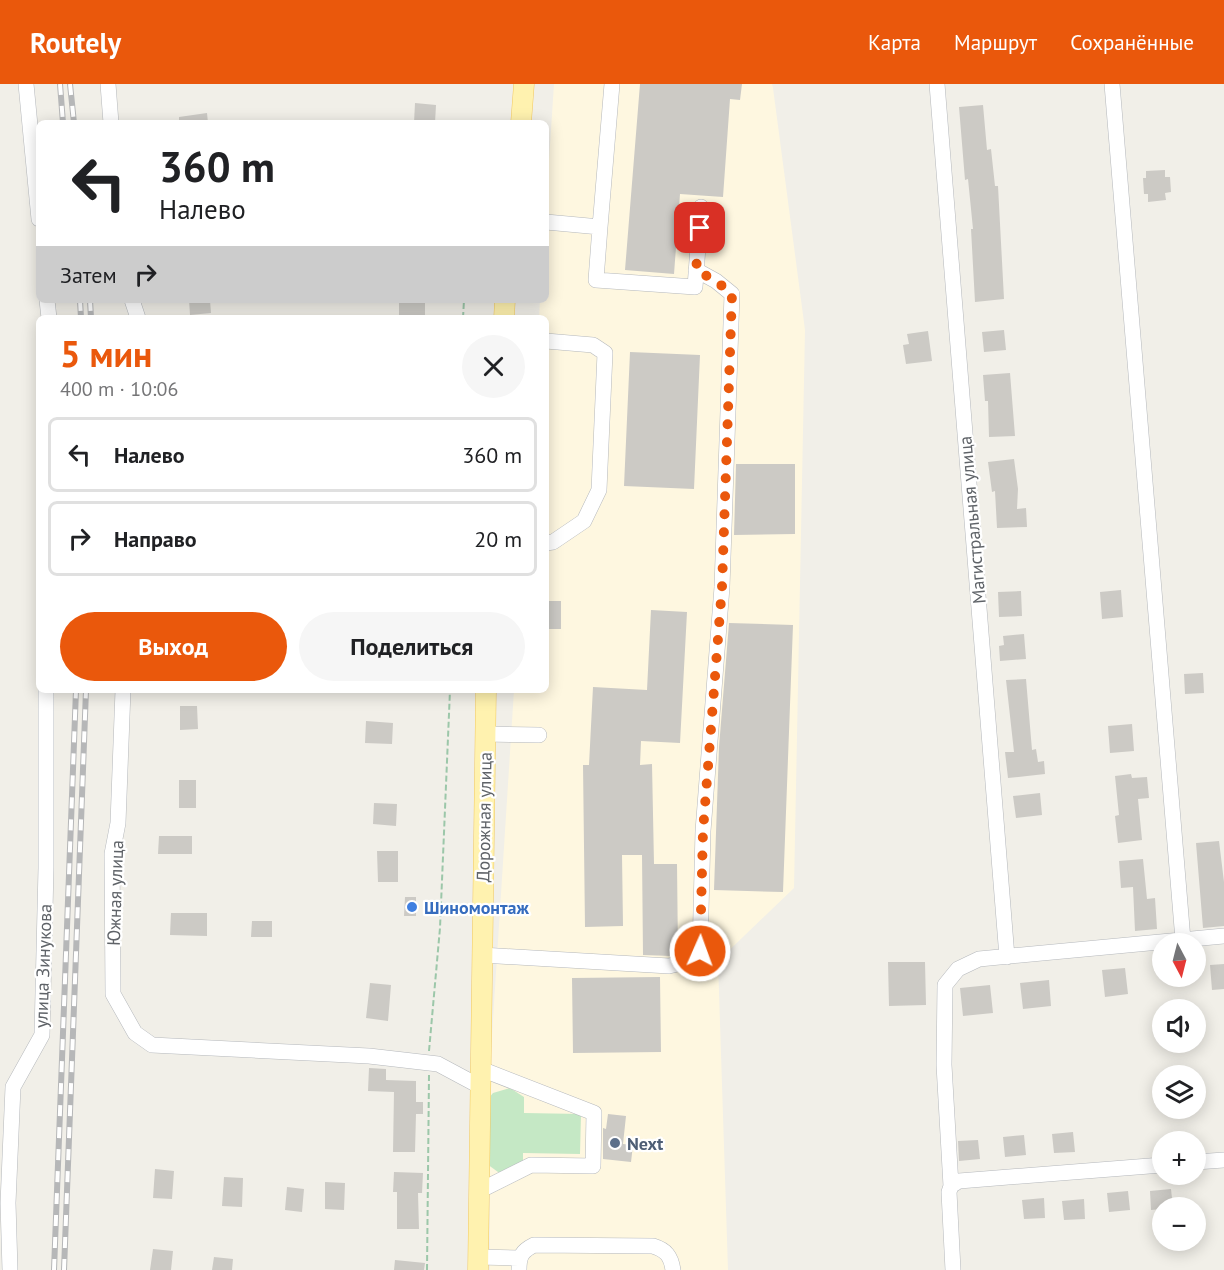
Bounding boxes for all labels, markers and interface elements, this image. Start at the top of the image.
text: Routely [30,24,121,61]
text: Карта [868,29,921,56]
text: Маршрут [954,29,1037,56]
text: Сохранённые [1070,29,1194,56]
text: 360 m [159,139,275,194]
icon: left [60,144,138,222]
text: Налево [159,192,246,226]
pin [674,202,725,253]
icon: arrive [683,211,716,244]
icon: right [129,258,162,291]
text: Затем [60,261,117,289]
text: 5 мин [60,330,152,377]
button: close [462,335,525,398]
text: 400 m · 10:06 [60,376,178,402]
street label: Магистральная улица [953,435,991,605]
icon: left [63,438,96,471]
text: Налево [114,441,185,469]
text: 360 m [462,441,522,469]
icon: right [63,522,96,555]
text: Направо [114,525,197,553]
text: 20 m [474,525,522,553]
button: Выход [60,612,287,681]
button: Поделиться [299,612,525,681]
street label: Дорожная улица [471,752,497,882]
street label: Южная улица [102,840,128,946]
place label: Шиномонтаж [424,896,529,919]
marker: Шиномонтаж [405,900,419,914]
street label: улица Зинукова [29,904,57,1028]
position arrow [668,919,732,983]
north arrow [1152,933,1206,987]
map controls [1152,933,1206,1251]
button: sound [1152,999,1206,1053]
button: layers [1152,1065,1206,1119]
button: + [1152,1131,1206,1185]
place label: Next [627,1132,664,1155]
marker: Next [608,1136,622,1150]
button: − [1152,1197,1206,1251]

